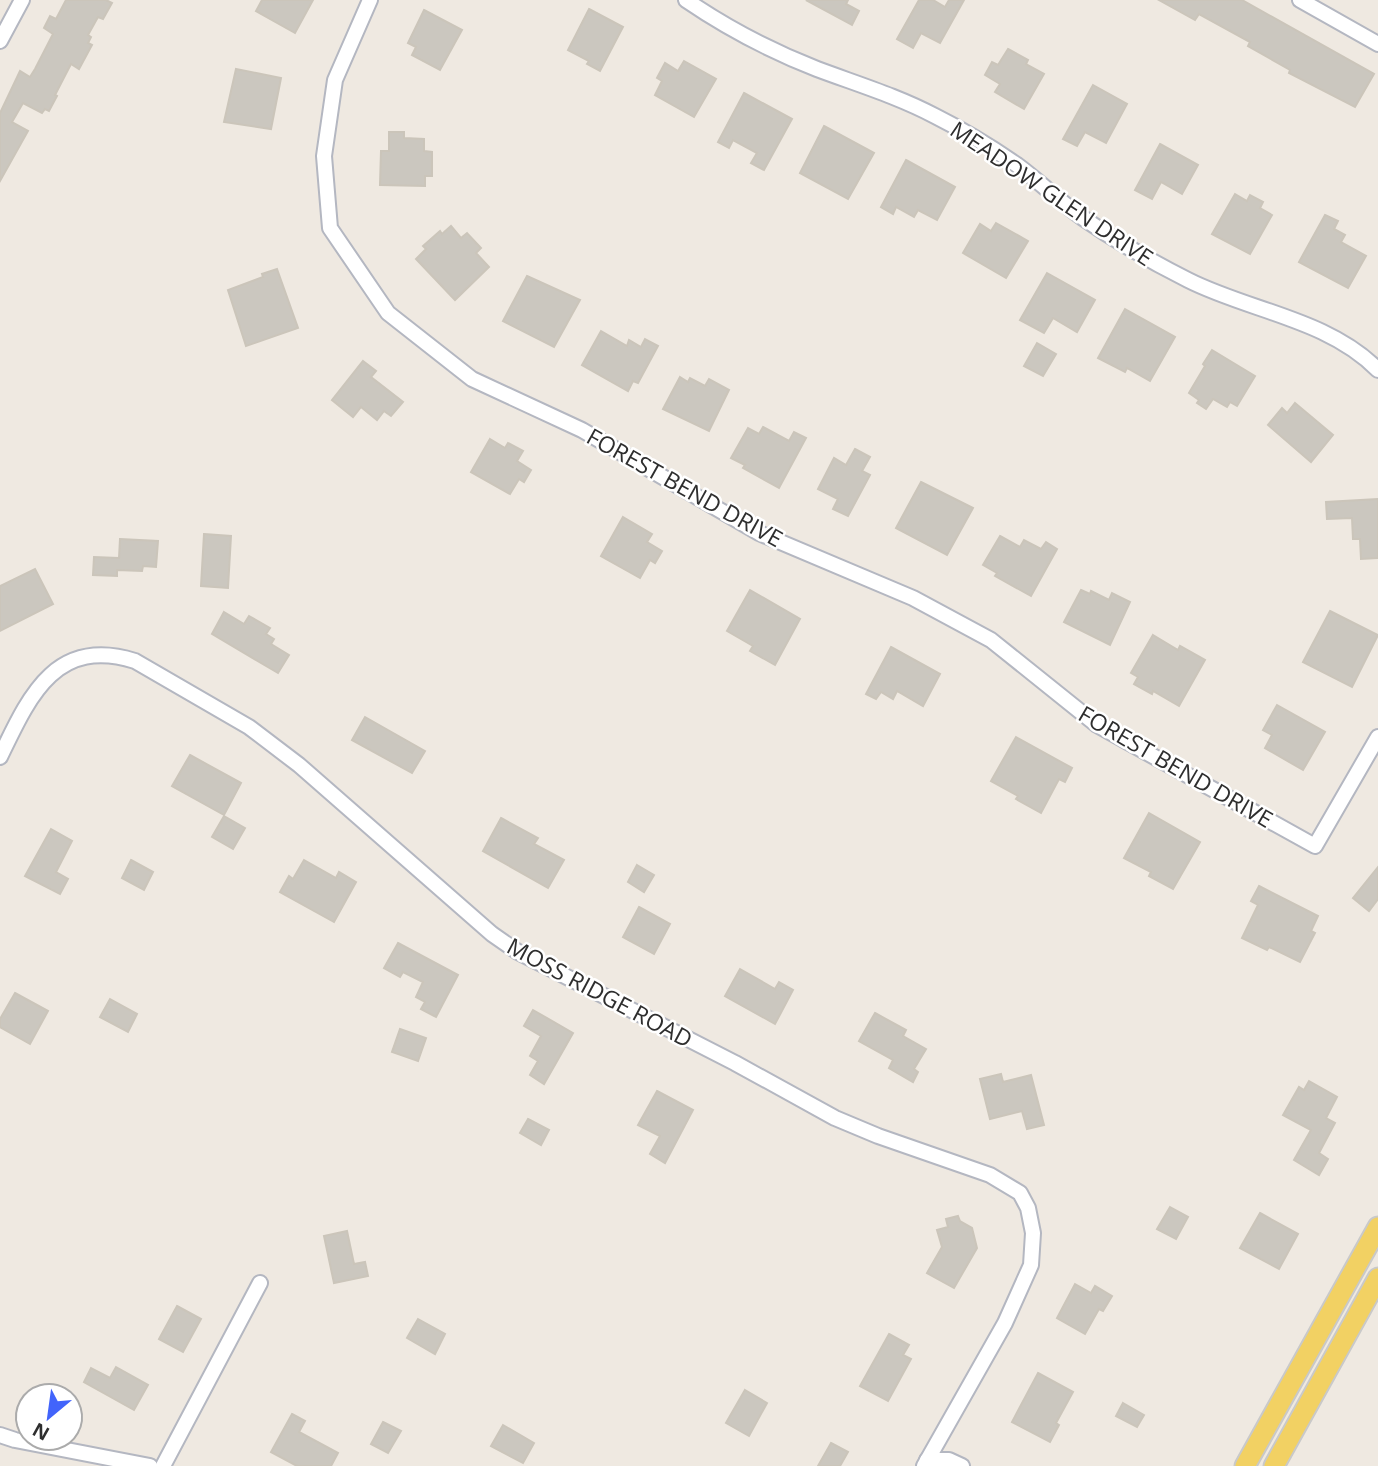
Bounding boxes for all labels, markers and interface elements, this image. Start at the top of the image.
street label: MEADOW GLEN DRIVE [944,113,1160,273]
street label: FOREST BEND DRIVE [581,420,789,554]
street label: FOREST BEND DRIVE [1073,697,1279,835]
street label: MOSS RIDGE ROAD [502,930,698,1054]
north arrow [14,1382,84,1452]
text: N [28,1417,54,1447]

